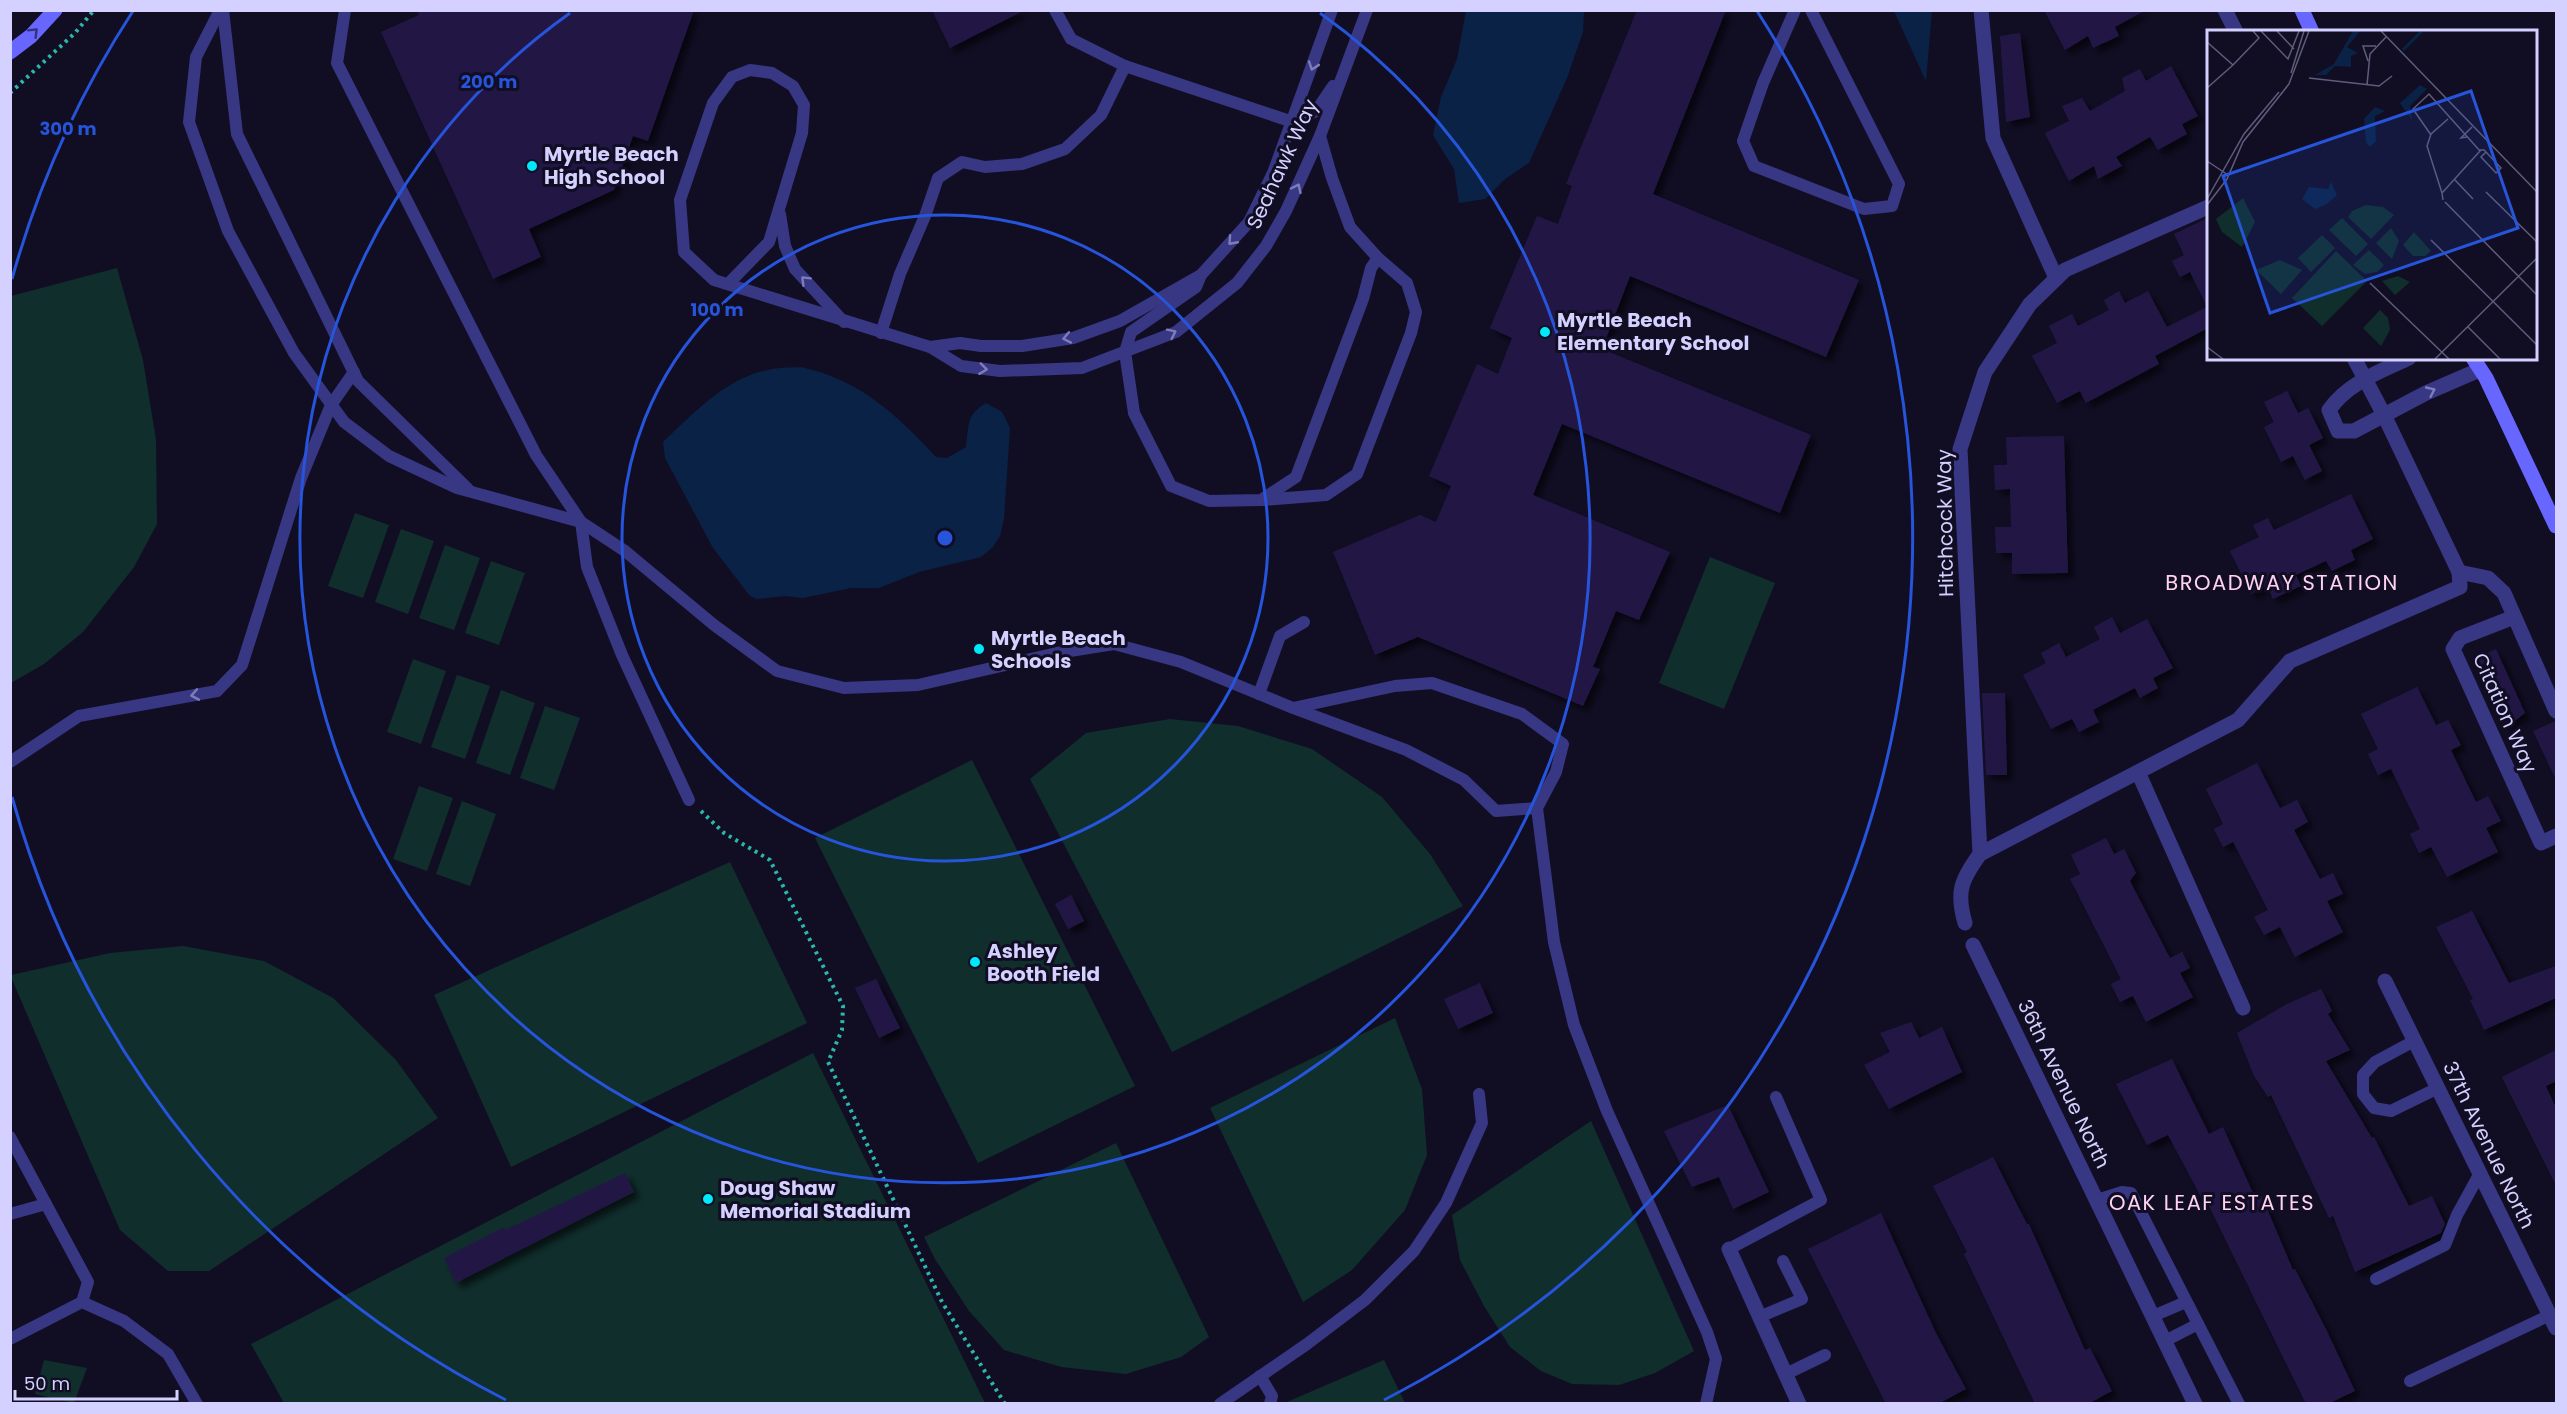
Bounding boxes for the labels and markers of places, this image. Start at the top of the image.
place label: Myrtle Beach High School [544,140,679,191]
marker: Myrtle Beach High School [525,159,539,173]
place label: Myrtle Beach Elementary School [1557,306,1749,357]
marker: Myrtle Beach Elementary School [1538,325,1552,339]
centre of rings [935,528,955,548]
place label: Myrtle Beach Schools [991,624,1126,675]
marker: Myrtle Beach Schools [972,642,986,656]
place label: Ashley Booth Field [987,937,1100,988]
marker: Ashley Booth Field [968,955,982,969]
place label: Doug Shaw Memorial Stadium [720,1174,911,1225]
marker: Doug Shaw Memorial Stadium [701,1192,715,1206]

